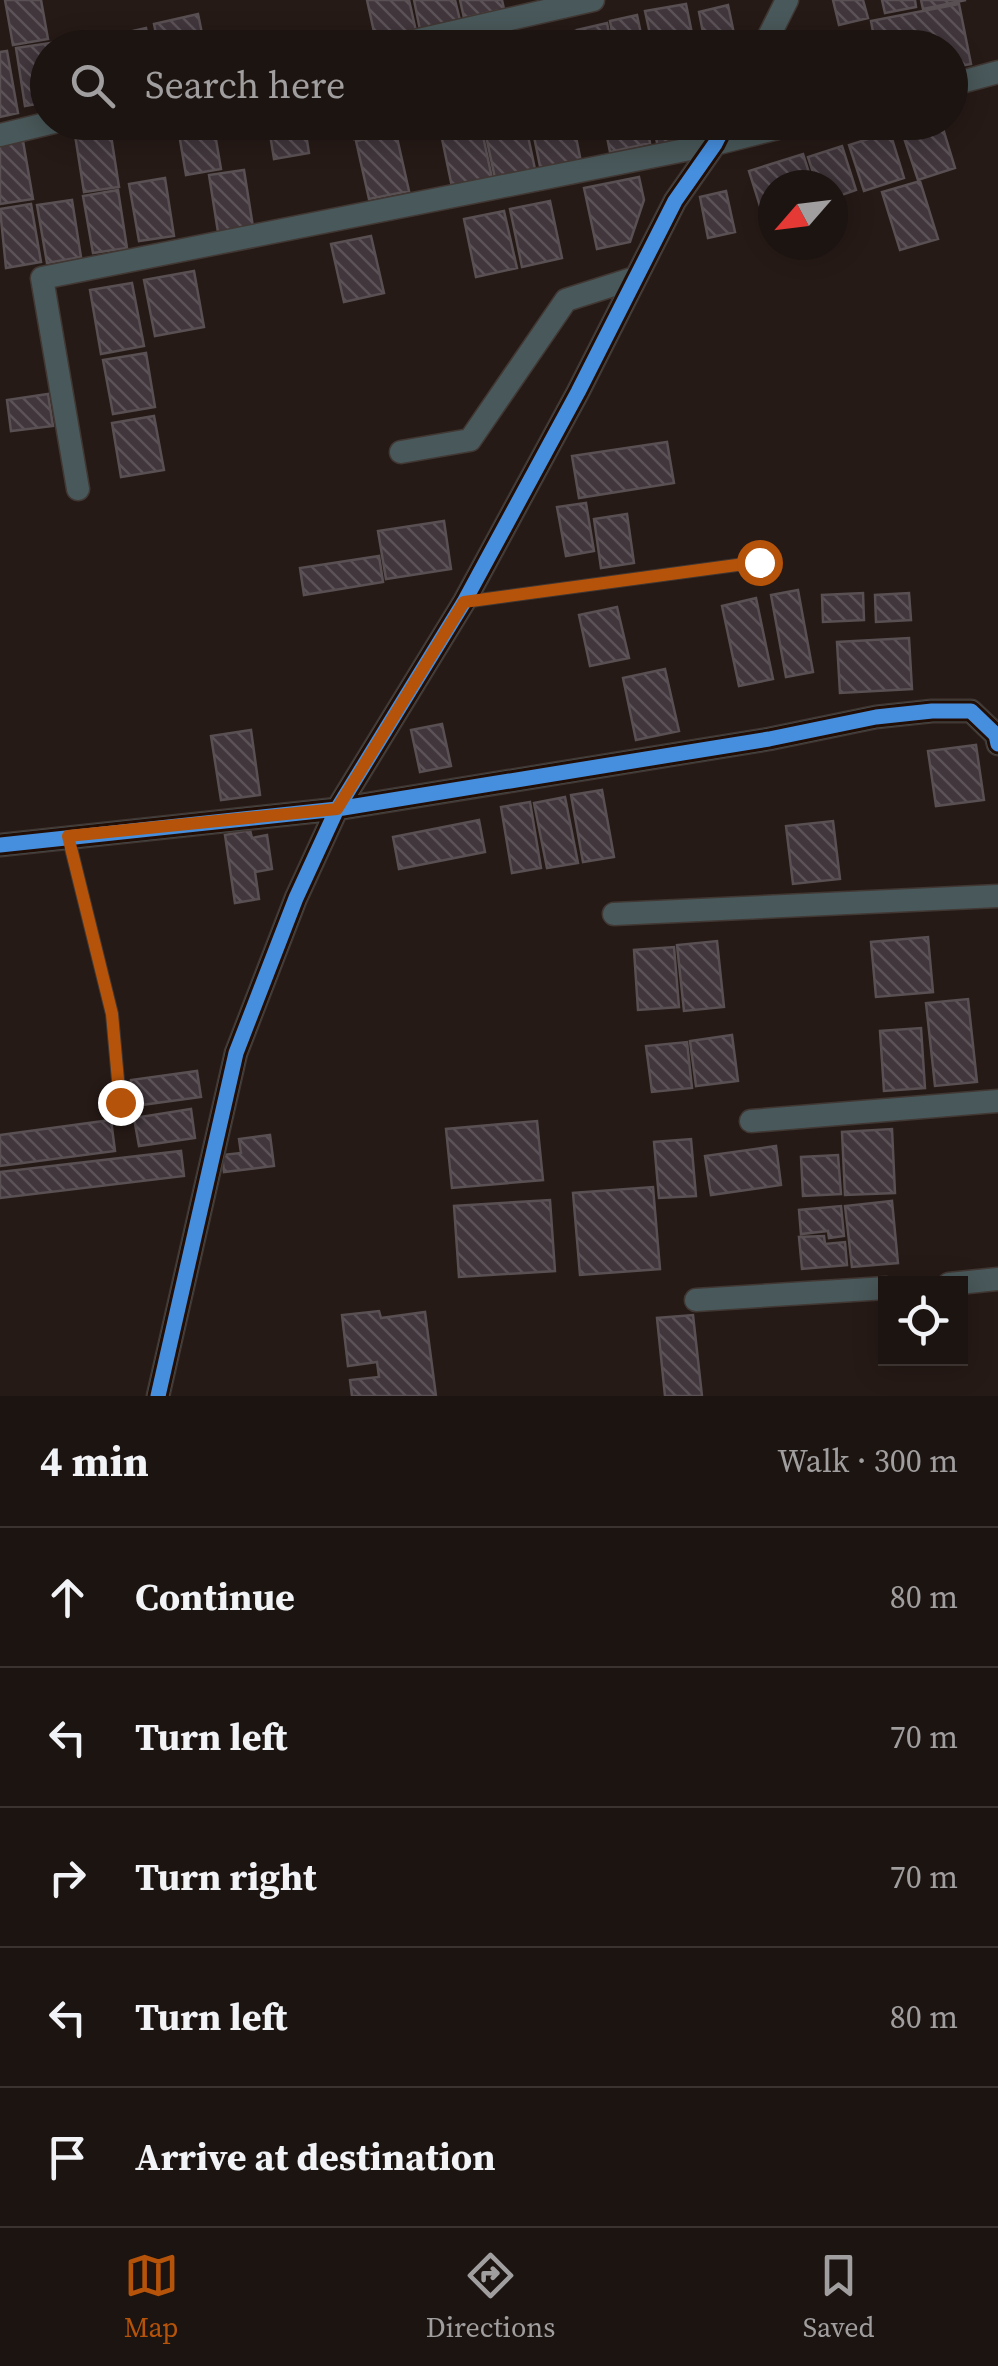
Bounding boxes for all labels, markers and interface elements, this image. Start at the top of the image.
search box [30,30,968,140]
icon: search [65,58,120,113]
text: Search here [145,59,345,111]
north arrow [758,170,848,260]
route start [737,540,783,586]
route end [98,1080,144,1126]
map controls [878,1276,968,1366]
button: locate [878,1276,968,1366]
text: 4 min [40,1432,149,1490]
text: Walk · 300 m [777,1439,958,1483]
icon: ahead [40,1570,95,1625]
text: Continue [135,1571,295,1623]
text: 80 m [890,1575,958,1619]
icon: left [40,1710,95,1765]
text: Turn left [135,1711,287,1763]
text: 70 m [890,1715,958,1759]
icon: right [40,1850,95,1905]
text: Turn right [135,1851,317,1903]
text: 70 m [890,1855,958,1899]
icon: left [40,1990,95,2045]
text: Turn left [135,1991,287,2043]
text: 80 m [890,1995,958,2039]
icon: arrive [40,2130,95,2185]
text: Arrive at destination [135,2131,496,2183]
tab: Map [124,2248,179,2346]
tab: Directions [426,2248,555,2346]
tab: Saved [803,2248,874,2346]

